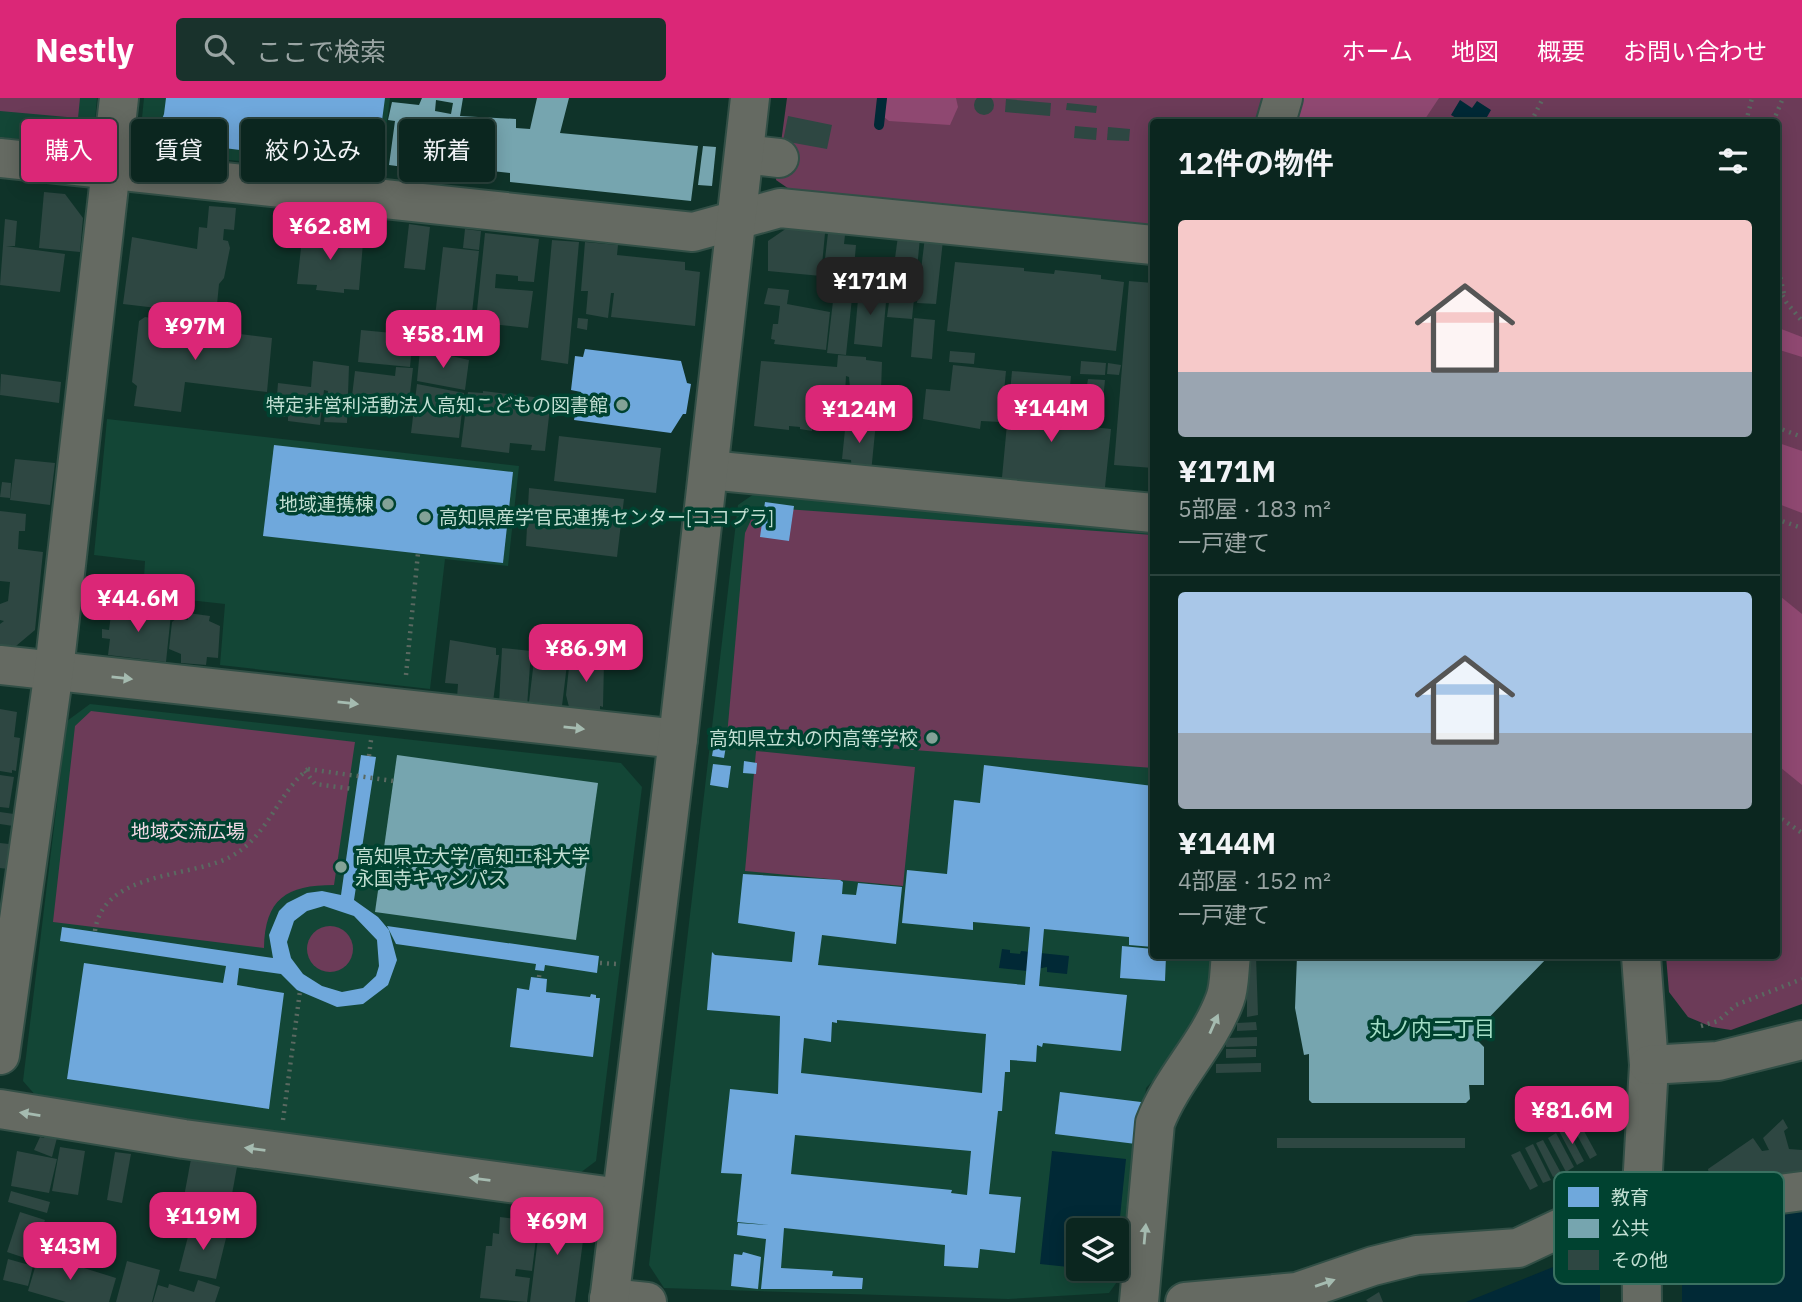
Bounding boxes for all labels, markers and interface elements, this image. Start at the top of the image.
search box [176,18,666,81]
text: Nestly [35,28,134,71]
icon: search [200,30,238,68]
text: ここで検索 [256,34,386,68]
text: ホーム [1342,35,1413,67]
text: 地図 [1451,35,1499,67]
text: 概要 [1537,35,1585,67]
text: お問い合わせ [1623,35,1767,67]
chip: 購入 [21,119,117,182]
chip: 賃貸 [131,119,227,182]
chip: 絞り込み [241,119,385,182]
chip: 新着 [399,119,495,182]
icon: filters [1714,142,1752,180]
text: 12件の物件 [1178,143,1334,182]
pin: ¥62.8M [273,202,387,262]
text: ¥62.8M [289,210,371,240]
pin: ¥171M [821,258,919,317]
text: ¥171M [832,265,908,295]
icon: home [1402,265,1528,391]
pin: ¥97M [154,302,236,362]
text: ¥97M [164,310,226,340]
pin: ¥58.1M [386,310,500,370]
text: ¥58.1M [402,318,484,348]
pin: ¥144M [1002,384,1100,444]
pin: ¥124M [810,386,908,445]
text: ¥144M [1013,392,1089,422]
place label: 特定非営利活動法人高知こどもの図書館 [266,393,608,417]
text: ¥124M [821,393,897,423]
marker: 特定非営利活動法人高知こどもの図書館 [614,397,630,413]
text: ¥171M [1178,451,1276,490]
place label: 地域連携棟 [279,492,374,516]
text: 5部屋 · 183 m² [1178,493,1331,523]
marker: 地域連携棟 [380,496,396,512]
place label: 高知県産学官民連携センター[ココプラ] [439,505,774,529]
marker: 高知県産学官民連携センター[ココプラ] [417,509,433,525]
text: 一戸建て [1178,527,1270,557]
pin: ¥44.6M [81,574,195,634]
text: ¥44.6M [97,582,179,612]
pin: ¥86.9M [529,624,643,684]
text: ¥86.9M [545,632,627,662]
icon: home [1402,637,1528,763]
one-way arrow [111,673,133,684]
one-way arrow [337,698,359,709]
one-way arrow [563,723,585,734]
place label: 高知県立丸の内高等学校 [709,726,918,750]
marker: 高知県立丸の内高等学校 [924,730,940,746]
park label: 地域交流広場 [131,819,245,843]
text: ¥144M [1178,823,1276,862]
place label: 高知県立大学/高知工科大学 永国寺キャンパス [355,844,590,890]
marker: 高知県立大学/高知工科大学 永国寺キャンパス [333,859,349,875]
text: 4部屋 · 152 m² [1178,865,1331,895]
text: 一戸建て [1178,899,1270,929]
one-way arrow [1208,1014,1220,1034]
district label: 丸ノ内二丁目 [1369,1014,1495,1042]
pin: ¥81.6M [1515,1086,1629,1146]
text: ¥81.6M [1531,1094,1613,1124]
one-way arrow [19,1108,41,1119]
one-way arrow [244,1143,266,1154]
legend [1554,1172,1784,1284]
one-way arrow [469,1174,491,1185]
text: 教育 [1611,1185,1649,1209]
pin: ¥119M [154,1192,252,1252]
pin: ¥69M [516,1198,598,1257]
text: ¥119M [165,1200,241,1230]
text: ¥69M [526,1205,588,1235]
text: 公共 [1611,1216,1649,1240]
map controls [1066,1218,1129,1281]
button: layers [1066,1218,1129,1281]
pin: ¥43M [29,1222,111,1282]
one-way arrow [1140,1223,1151,1245]
text: ¥43M [39,1230,101,1260]
text: その他 [1611,1248,1668,1272]
one-way arrow [1315,1277,1336,1288]

